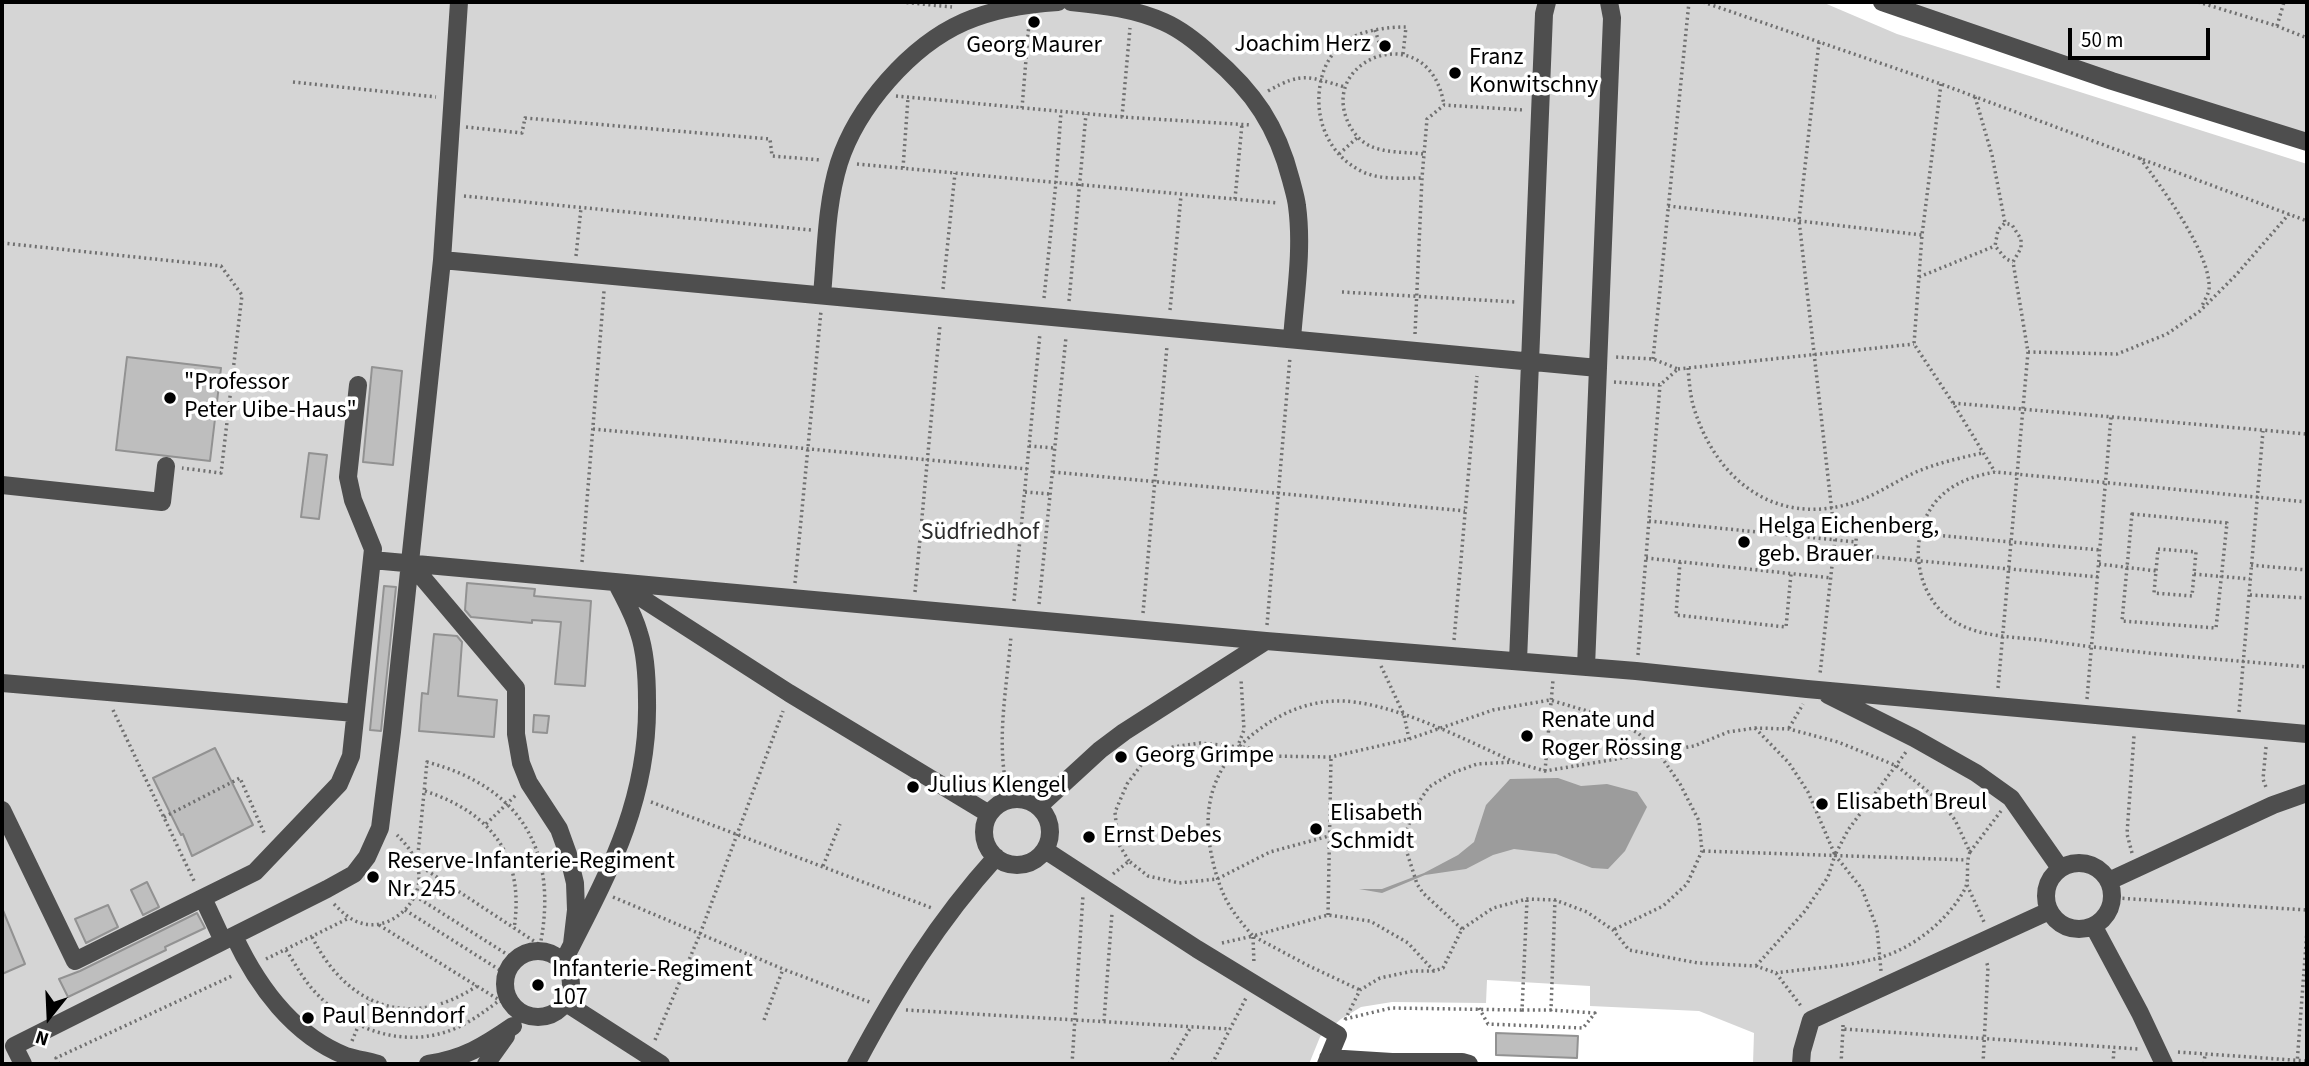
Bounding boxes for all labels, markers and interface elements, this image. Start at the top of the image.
marker: Georg Maurer [1026,14,1042,30]
scale bar [2071,14,2213,58]
text: 50 m [2081,25,2123,55]
place label: Joachim Herz [1234,32,1371,60]
place label: Georg Maurer [966,33,1102,61]
marker: Joachim Herz [1377,38,1393,54]
place label: Franz Konwitschny [1469,45,1598,101]
marker: Franz Konwitschny [1447,65,1463,81]
place label: "Professor Peter Uibe-Haus" [184,370,357,426]
marker: "Professor Peter Uibe-Haus" [162,390,178,406]
place label: Helga Eichenberg, geb. Brauer [1758,514,1939,570]
park label: Südfriedhof [921,520,1039,548]
marker: Helga Eichenberg, geb. Brauer [1736,534,1752,550]
place label: Renate und Roger Rössing [1541,708,1682,764]
marker: Renate und Roger Rössing [1519,728,1535,744]
place label: Georg Grimpe [1135,743,1274,771]
marker: Georg Grimpe [1113,749,1129,765]
place label: Julius Klengel [927,773,1066,801]
marker: Julius Klengel [905,779,921,795]
place label: Elisabeth Breul [1836,790,1987,818]
marker: Elisabeth Breul [1814,796,1830,812]
place label: Elisabeth Schmidt [1330,801,1423,857]
marker: Elisabeth Schmidt [1308,821,1324,837]
place label: Ernst Debes [1103,823,1221,851]
marker: Ernst Debes [1081,829,1097,845]
place label: Reserve-Infanterie-Regiment Nr. 245 [387,849,675,905]
marker: Reserve-Infanterie-Regiment Nr. 245 [365,869,381,885]
place label: Infanterie-Regiment 107 [552,957,753,1013]
marker: Infanterie-Regiment 107 [530,977,546,993]
north arrow [14,982,84,1052]
place label: Paul Benndorf [322,1004,465,1032]
marker: Paul Benndorf [300,1010,316,1026]
text: N [32,1023,53,1052]

